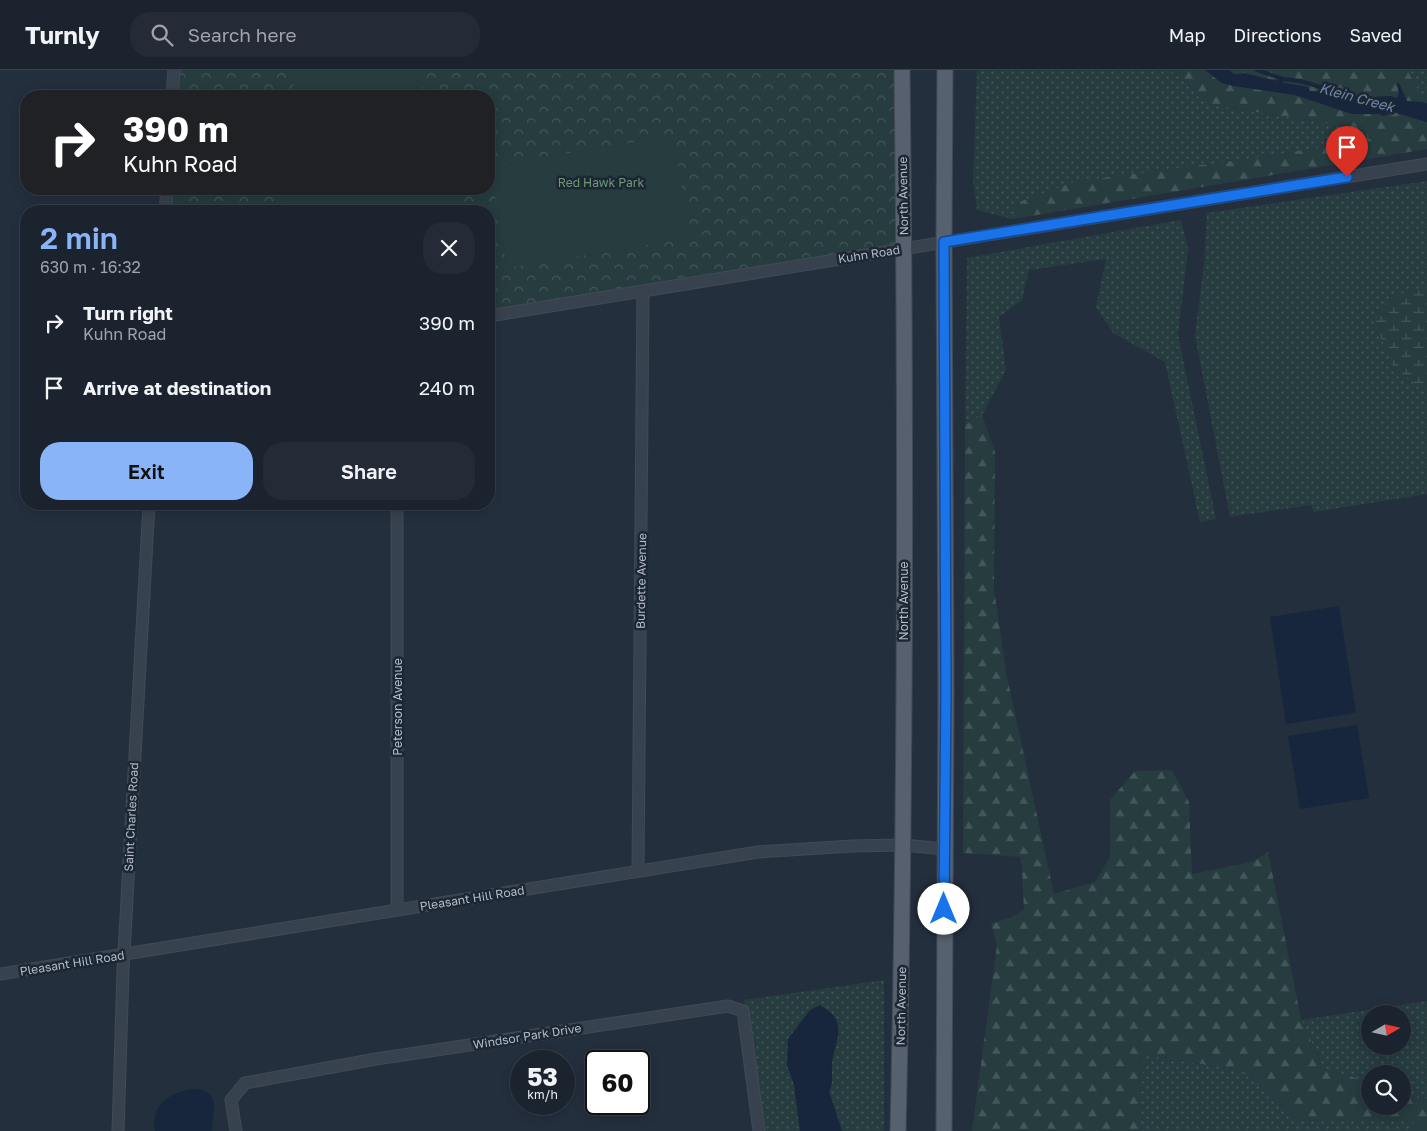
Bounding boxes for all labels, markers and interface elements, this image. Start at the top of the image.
search box [130,12,480,57]
text: Turnly [25,20,100,49]
icon: search [148,21,176,49]
text: Search here [188,23,297,46]
text: Map [1169,24,1205,46]
text: Directions [1233,24,1321,46]
text: Saved [1349,24,1402,46]
water label: Klein Creek [1318,79,1398,116]
text: 390 m [123,108,229,150]
icon: right [40,110,105,175]
pin [1326,126,1368,177]
icon: arrive [1333,133,1361,161]
text: Kuhn Road [123,150,238,177]
street label: North Avenue [895,156,911,236]
park label: Red Hawk Park [558,175,645,190]
text: 2 min [40,220,118,256]
button: close [423,222,475,274]
street label: Kuhn Road [837,242,901,266]
text: 630 m · 16:32 [40,257,141,277]
text: Turn right [83,301,173,324]
icon: right [40,309,68,337]
text: 390 m [419,311,475,334]
text: Kuhn Road [83,324,166,344]
icon: arrive [40,374,68,402]
text: Arrive at destination [83,376,271,399]
text: 240 m [419,376,475,399]
button: Exit [40,442,253,500]
button: Share [263,442,475,500]
street label: Burdette Avenue [633,533,649,629]
street label: North Avenue [896,562,911,640]
street label: Peterson Avenue [390,658,405,756]
street label: Saint Charles Road [121,762,141,872]
street label: Pleasant Hill Road [419,882,525,914]
position arrow [917,882,969,934]
street label: Pleasant Hill Road [19,947,125,979]
street label: North Avenue [893,966,909,1046]
north arrow [1361,1005,1411,1055]
map controls [1361,1005,1411,1115]
street label: Windsor Park Drive [472,1020,582,1052]
speed limit sign: 60 [585,1050,650,1115]
text: 53 [527,1061,558,1092]
button: search [1361,1065,1411,1115]
text: km/h [527,1087,558,1102]

